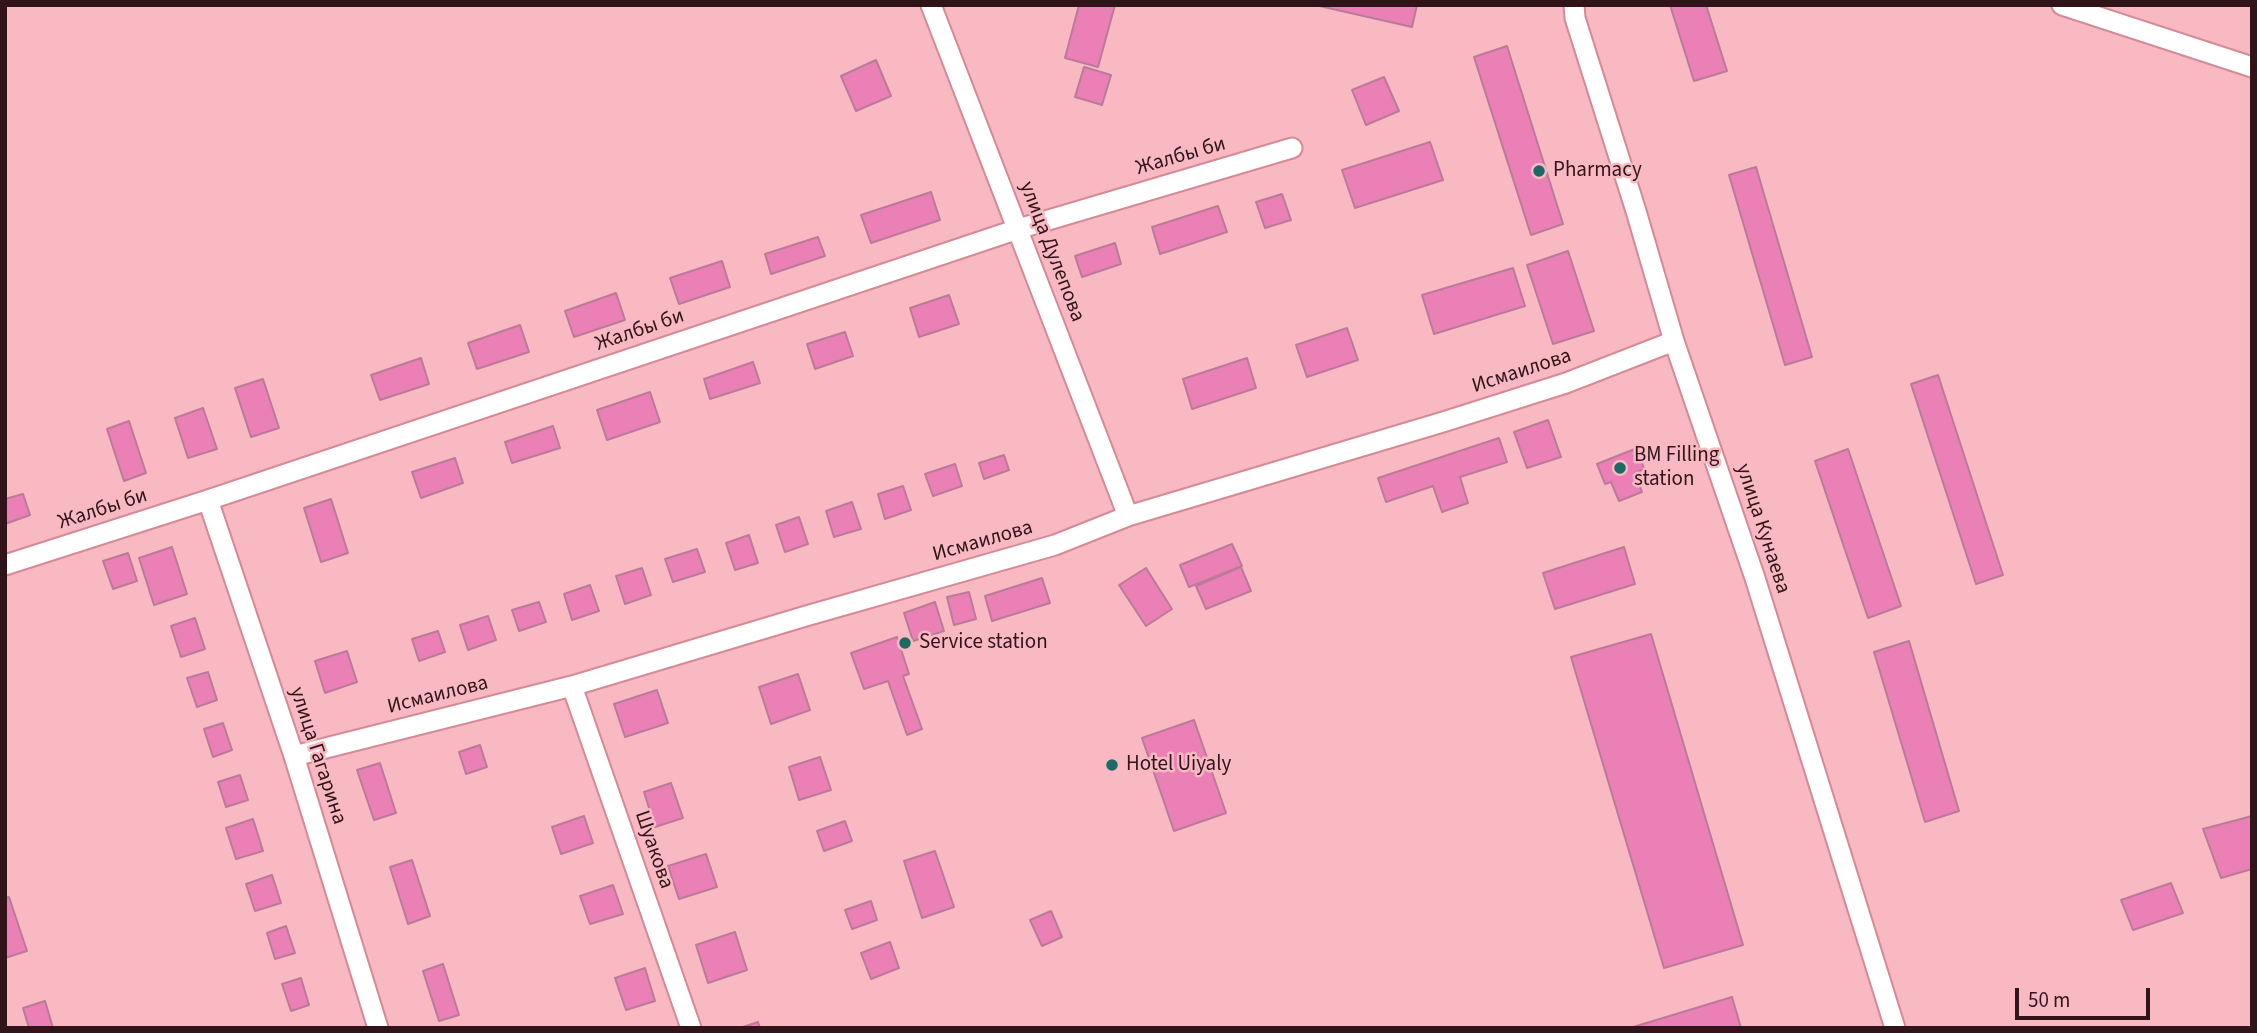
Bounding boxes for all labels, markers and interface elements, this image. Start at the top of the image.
street label: Жалбы би [1133,132,1229,182]
place label: Pharmacy [1553,158,1642,184]
marker: Pharmacy [1531,163,1547,179]
street label: улица Дулепова [1013,178,1089,326]
street label: Жалбы би [592,304,688,358]
street label: Исмаилова [1469,344,1575,400]
place label: BM Filling station [1634,443,1719,493]
marker: BM Filling station [1612,460,1628,476]
street label: улица Кунаева [1729,461,1795,597]
street label: Жалбы би [55,484,151,536]
street label: Исмаилова [930,516,1036,568]
place label: Service station [919,630,1048,656]
marker: Service station [897,635,913,651]
street label: Исмаилова [385,671,491,721]
street label: улица Гагарина [283,684,351,828]
place label: Hotel Uiyaly [1126,752,1231,778]
marker: Hotel Uiyaly [1104,757,1120,773]
street label: Шуакова [628,808,678,892]
scale bar [2019,974,2154,1018]
text: 50 m [2028,985,2070,1015]

